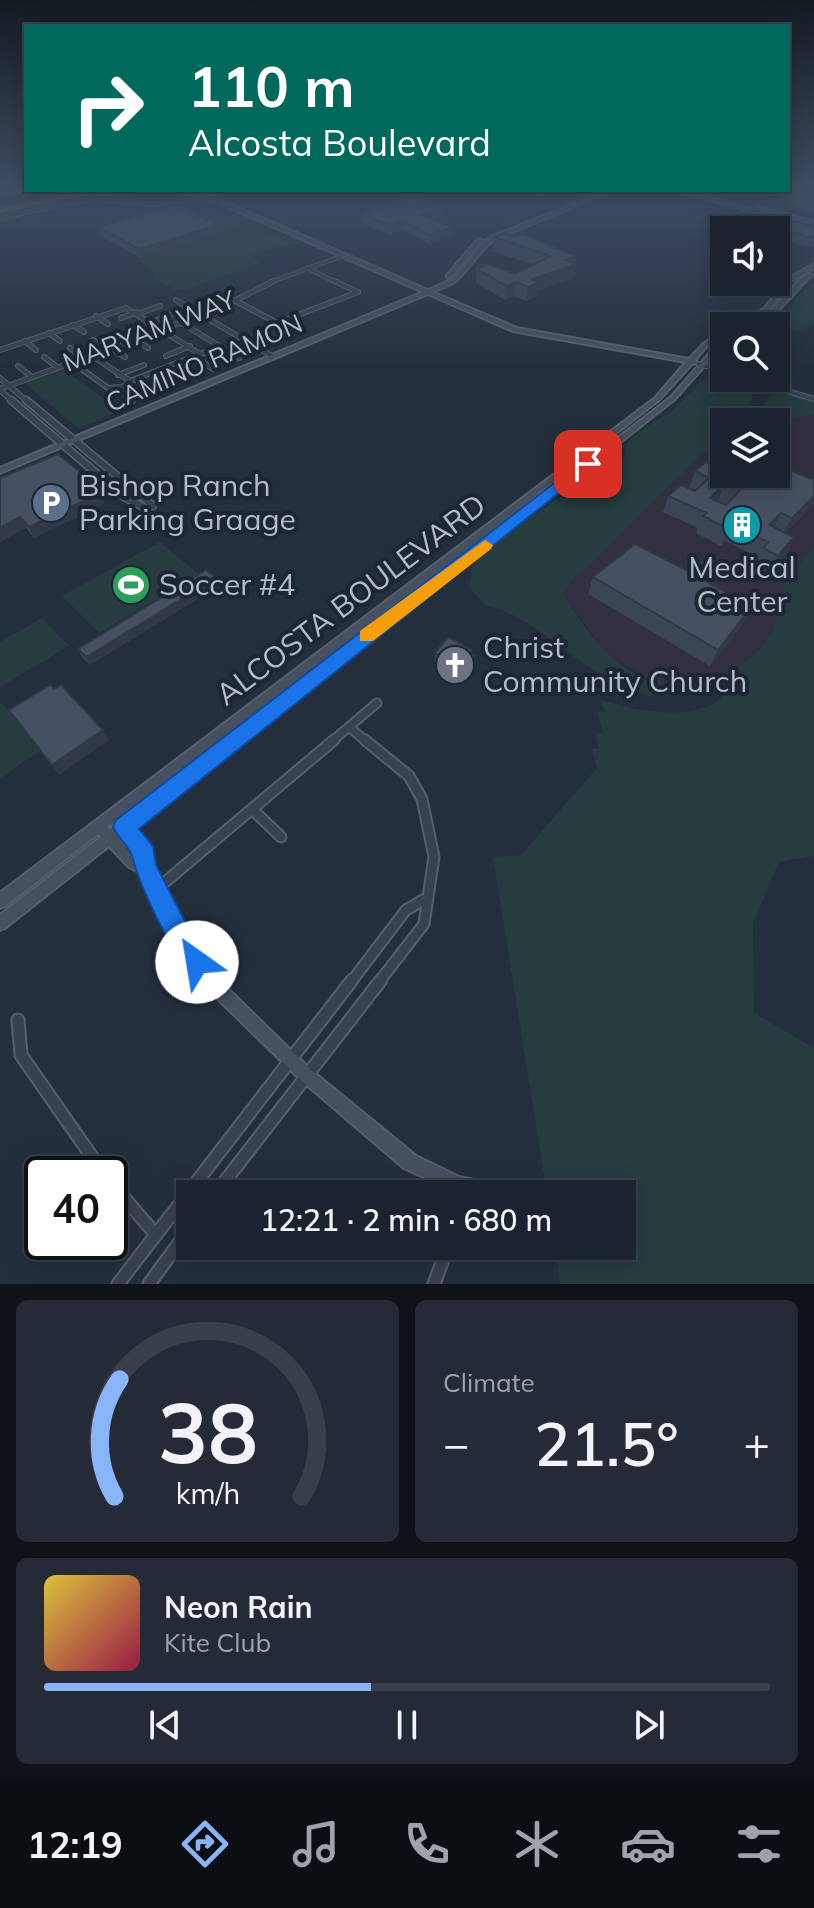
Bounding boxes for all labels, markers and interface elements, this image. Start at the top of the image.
text: 110 m [188,51,355,121]
icon: right [56,56,160,160]
text: Alcosta Boulevard [188,120,491,165]
map controls [710,216,790,488]
button: sound [710,216,790,296]
street label: MARYAM WAY [58,282,241,379]
street label: CAMINO RAMON [101,306,307,419]
button: search [710,312,790,392]
button: layers [710,408,790,488]
pin [554,430,622,498]
icon: arrive [566,442,610,486]
place label: Bishop Ranch Parking Graage [79,466,296,538]
parking icon: Bishop Ranch Parking Graage [30,482,72,524]
street label: ALCOSTA BOULEVARD [208,485,493,713]
building icon: Medical Center [721,504,763,546]
place label: Medical Center [688,548,796,620]
sports icon: Soccer #4 [110,564,152,606]
place label: Soccer #4 [159,565,295,603]
place label: Christ Community Church [483,628,747,700]
church icon: Christ Community Church [434,644,476,686]
position arrow [155,920,239,1004]
speed limit sign: 40 [24,1156,128,1260]
text: 12:21 · 2 min · 680 m [260,1201,552,1239]
text: Climate [443,1366,535,1399]
text: 38 [158,1379,257,1484]
text: 21.5° [534,1406,679,1481]
text: − [443,1416,469,1471]
text: + [744,1416,770,1471]
text: km/h [175,1475,240,1511]
text: Neon Rain [164,1588,313,1626]
text: Kite Club [164,1626,271,1659]
icon: previous [143,1703,187,1747]
icon: pause [385,1703,429,1747]
icon: next [627,1703,671,1747]
icon: directions [177,1816,233,1872]
icon: music [288,1816,344,1872]
icon: phone [399,1816,455,1872]
icon: climate [509,1816,565,1872]
icon: car [620,1816,676,1872]
icon: filters [731,1816,787,1872]
text: 12:19 [27,1822,123,1867]

